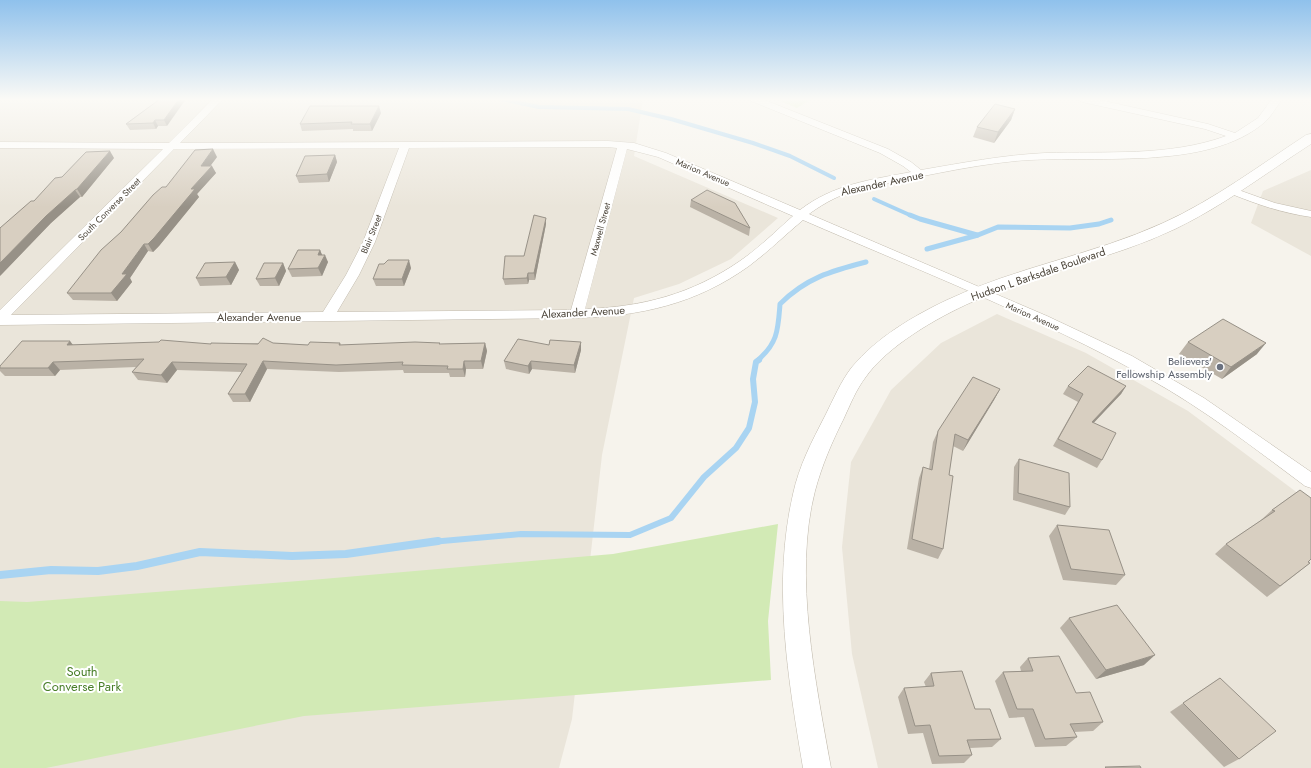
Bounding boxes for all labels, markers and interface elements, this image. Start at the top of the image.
street label: Marion Avenue [674,155,732,189]
street label: Alexander Avenue [839,166,925,200]
street label: South Converse Street [75,174,144,243]
street label: Maxwell Street [587,200,614,257]
street label: Blair Street [357,212,385,255]
street label: Hudson L Barksdale Boulevard [969,243,1107,305]
street label: Marion Avenue [1004,298,1062,334]
street label: Alexander Avenue [541,302,626,322]
street label: Alexander Avenue [217,309,301,325]
place label: Believers' Fellowship Assembly [1116,353,1212,382]
marker: Believers' Fellowship Assembly [1215,362,1225,372]
park label: South Converse Park [43,662,121,696]

